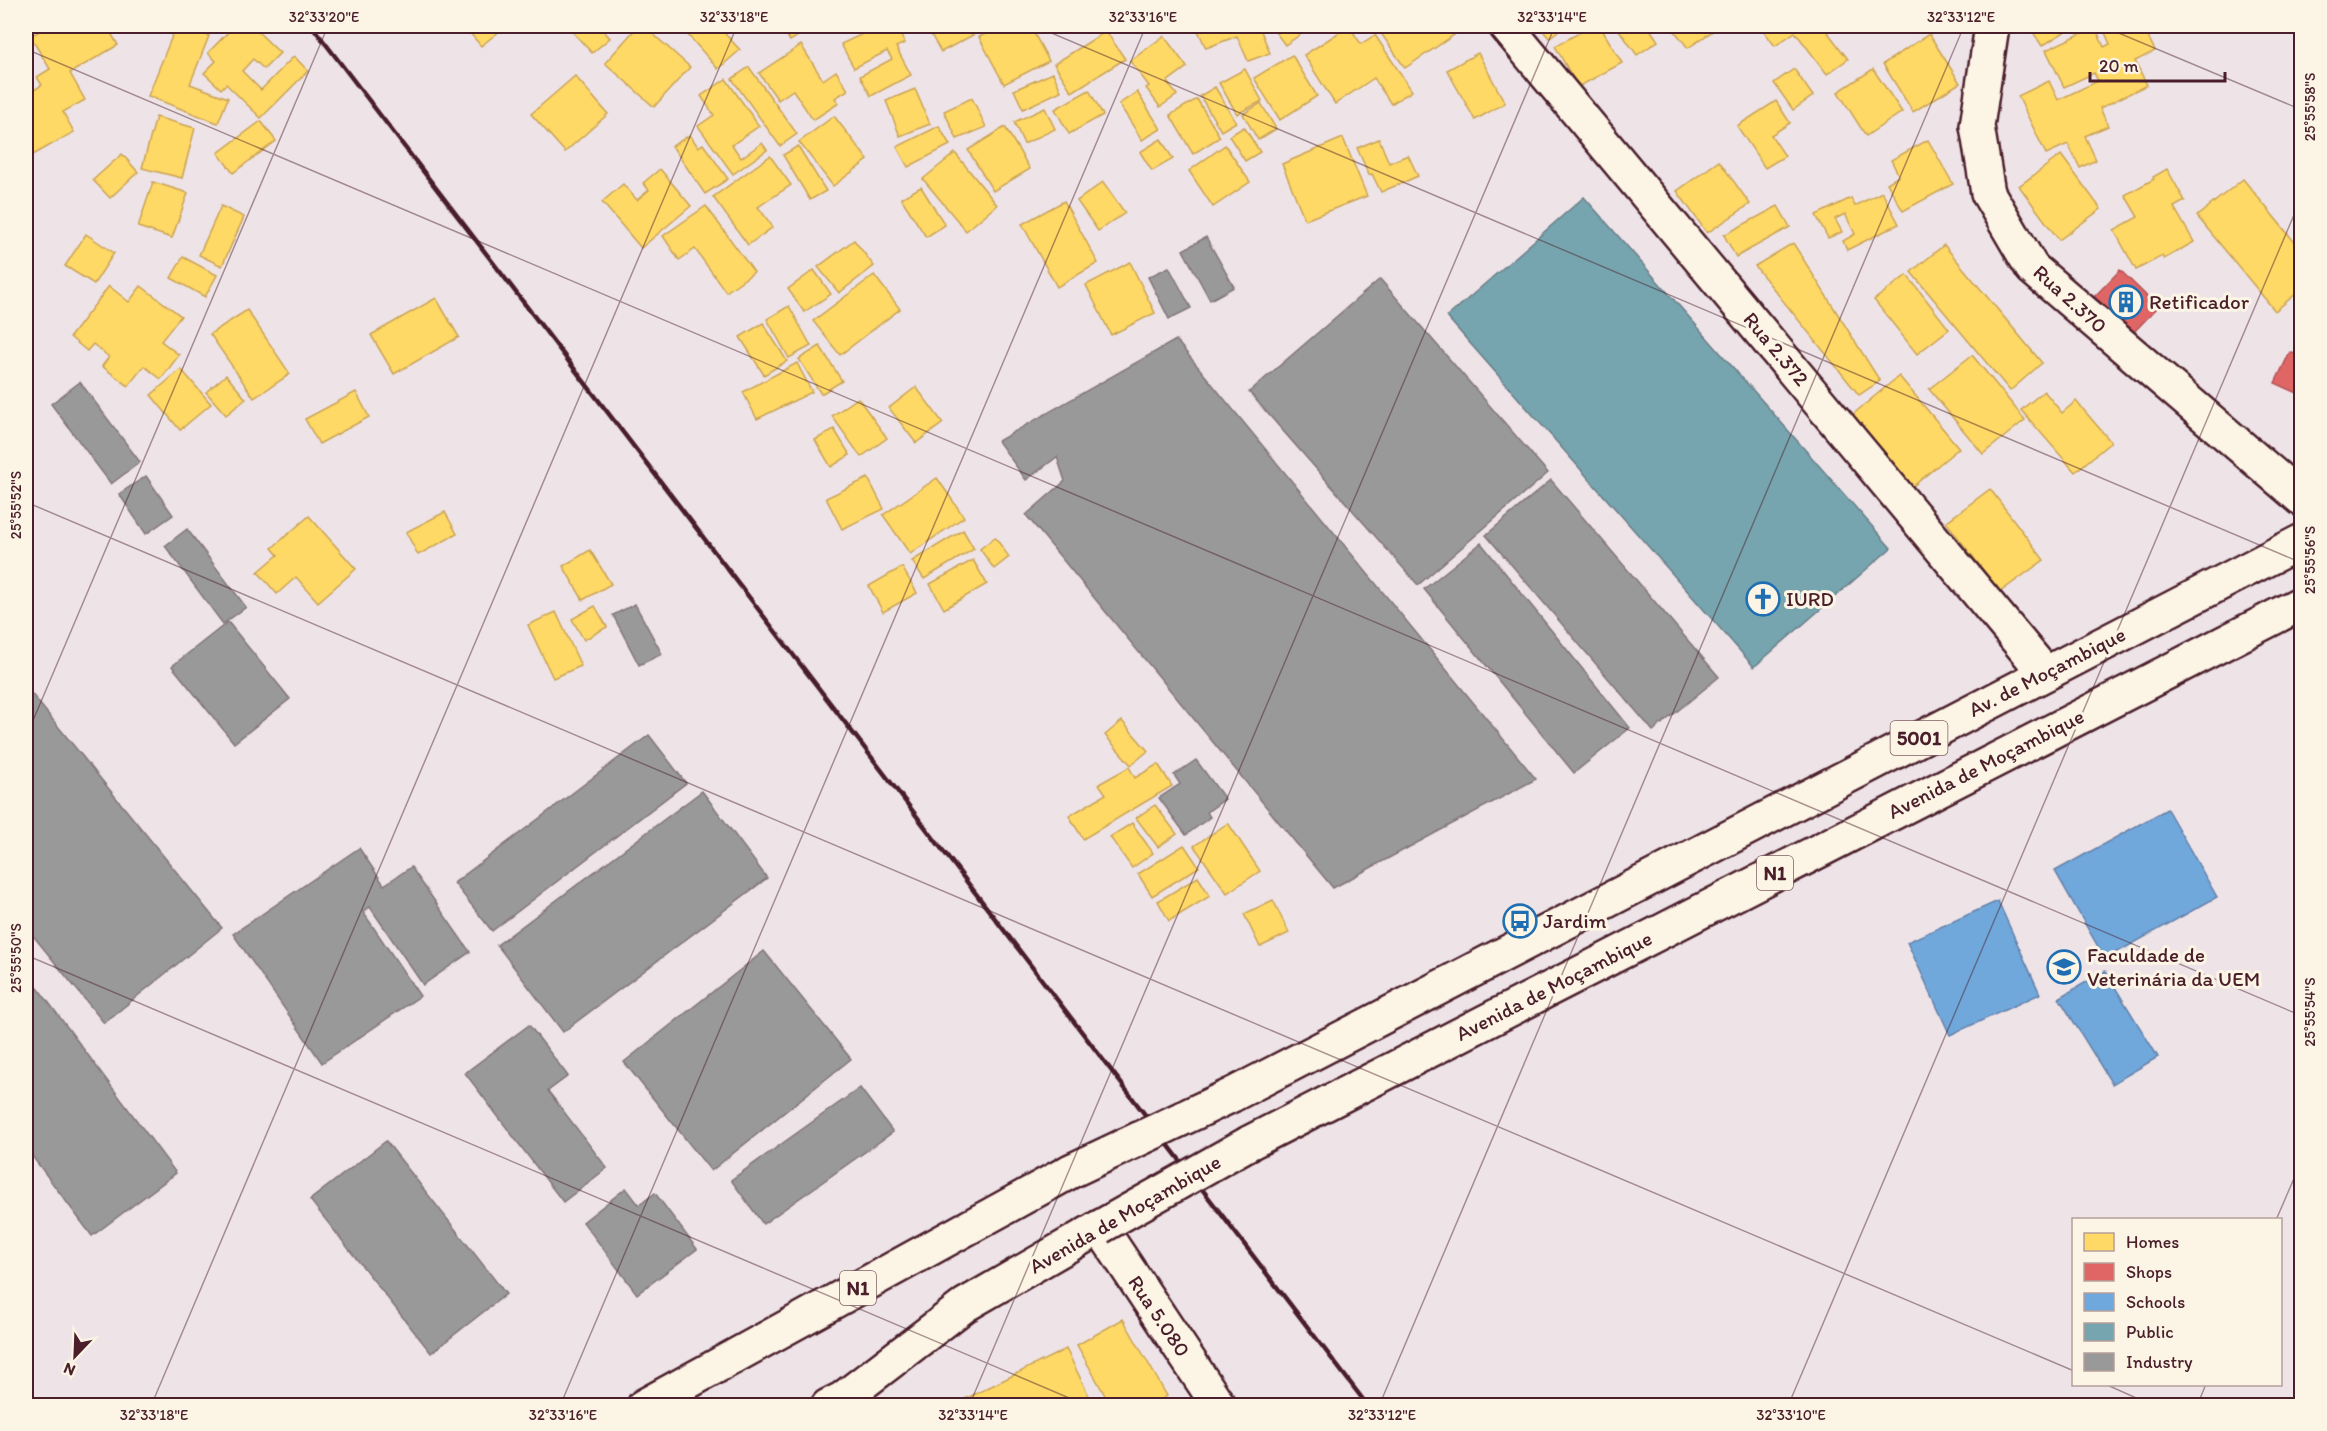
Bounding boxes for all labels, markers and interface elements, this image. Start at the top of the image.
text: 32°33'20"E [289,8,359,26]
text: 32°33'18"E [700,8,768,26]
text: 32°33'16"E [1109,8,1177,26]
text: 32°33'14"E [1517,8,1587,26]
text: 32°33'12"E [1927,8,1995,26]
scale bar [2090,45,2225,83]
text: 20 m [2099,55,2139,77]
text: 25°55'58"S [2301,73,2319,141]
street label: Rua 2.370 [2028,259,2112,338]
building icon: Retificador [2108,284,2144,320]
place label: Retificador [2149,289,2250,314]
street label: Rua 2.372 [1738,307,1814,391]
text: 25°55'52"S [7,471,25,539]
text: 25°55'56"S [2301,526,2319,594]
church icon: IURD [1745,581,1781,617]
place label: IURD [1786,586,1834,611]
street label: Av. de Moçambique [1964,621,2129,722]
street label: Avenida de Moçambique [1883,703,2088,824]
road number: 5001 [1890,721,1948,755]
road number: N1 [1757,856,1793,890]
bus stop icon: Jardim [1502,903,1538,939]
place label: Jardim [1543,908,1607,933]
text: 25°55'50"S [7,923,25,993]
street label: Avenida de Moçambique [1451,925,1656,1046]
place label: Faculdade de Veterinária da UEM [2087,942,2260,991]
school or university icon: Faculdade de Veterinária da UEM [2046,949,2082,985]
text: 25°55'54"S [2301,977,2319,1047]
street label: Avenida de Moçambique [1025,1149,1225,1279]
legend [2072,1218,2282,1386]
text: Homes [2126,1231,2179,1253]
text: Shops [2126,1261,2172,1283]
street label: Rua 5.080 [1123,1270,1196,1361]
road number: N1 [840,1271,876,1305]
text: Schools [2126,1291,2185,1313]
text: Public [2126,1321,2174,1343]
north arrow [45,1326,105,1386]
text: Industry [2126,1351,2193,1373]
text: N [61,1358,78,1380]
text: 32°33'18"E [120,1406,188,1424]
text: 32°33'16"E [529,1406,597,1424]
text: 32°33'14"E [938,1406,1008,1424]
text: 32°33'12"E [1348,1406,1416,1424]
text: 32°33'10"E [1756,1406,1826,1424]

